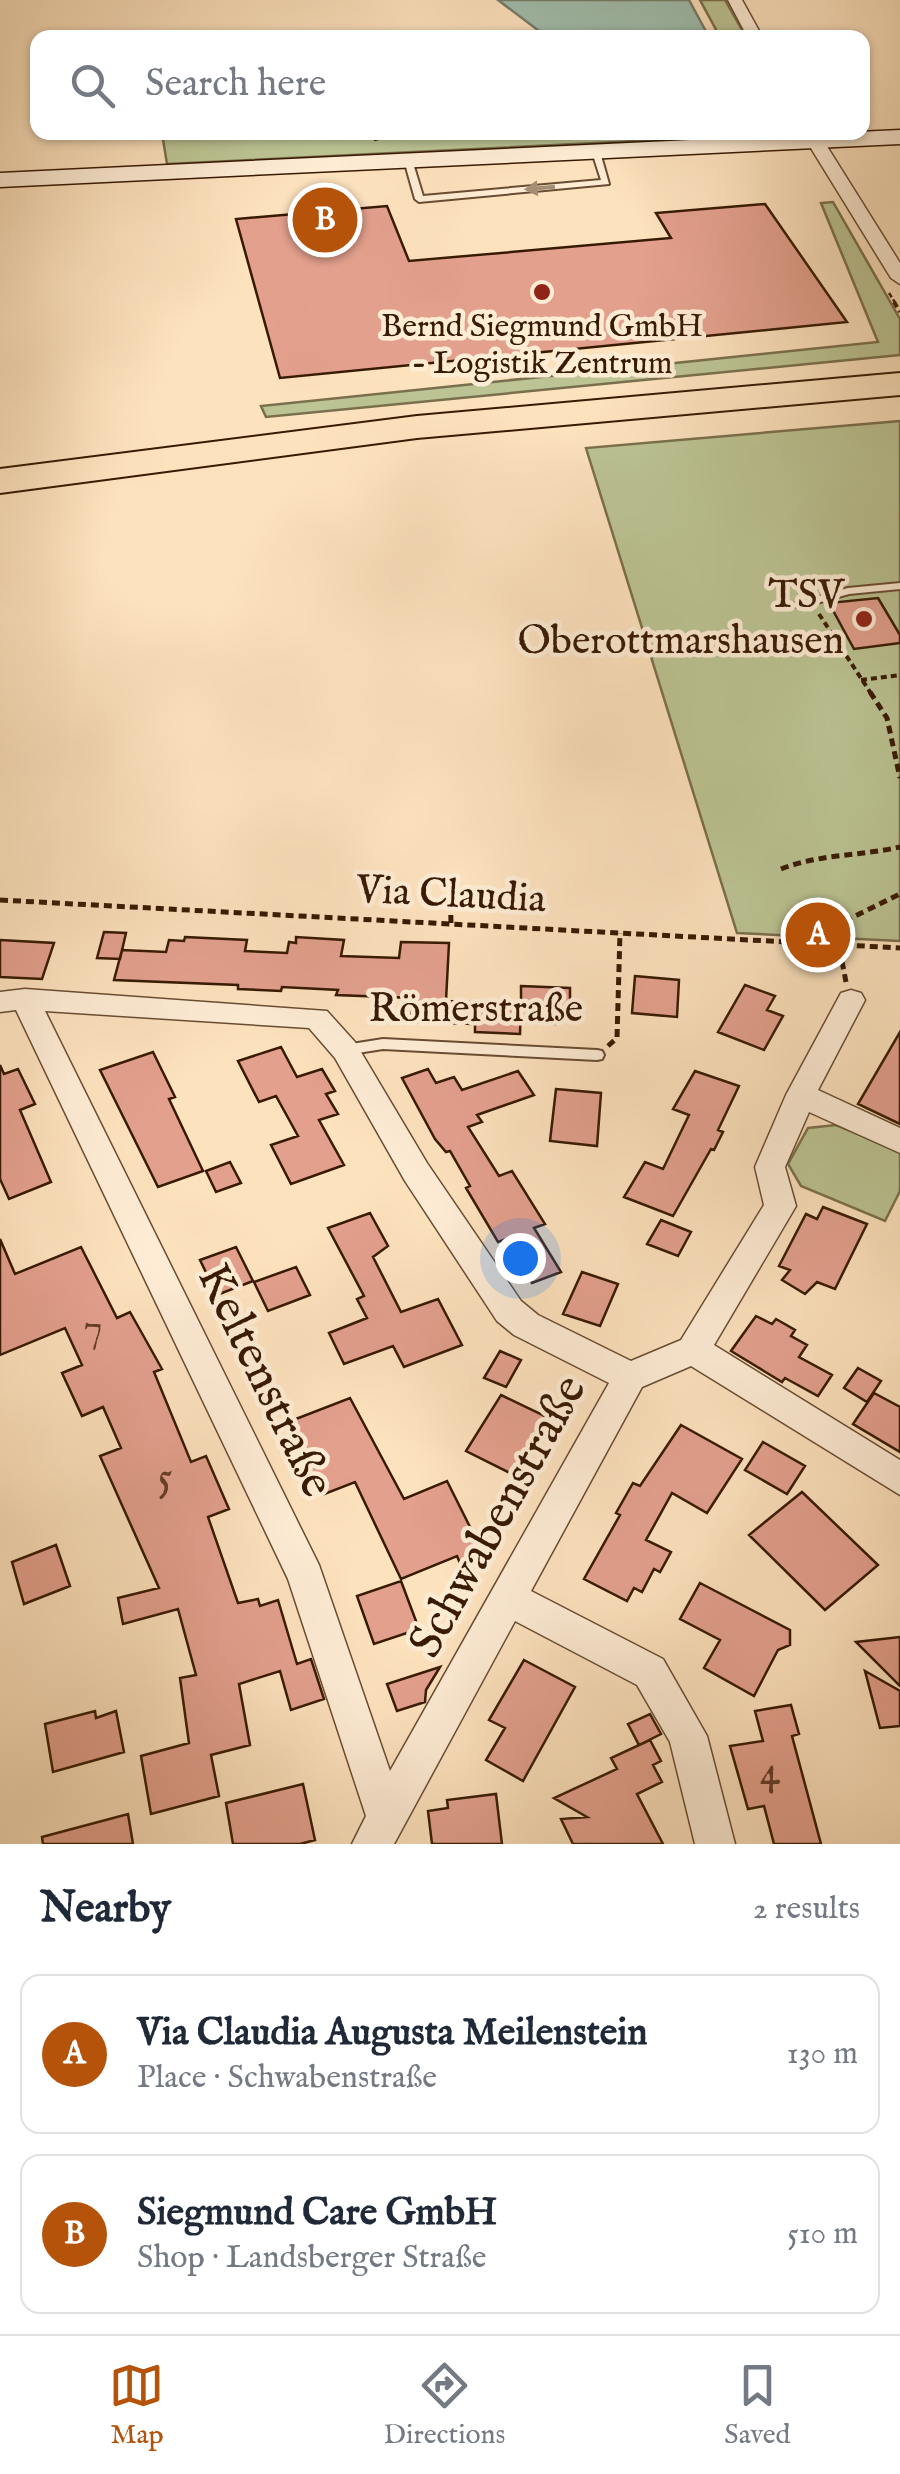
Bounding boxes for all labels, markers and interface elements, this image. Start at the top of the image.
search box [30,30,870,140]
icon: search [65,58,120,113]
text: Search here [145,61,326,109]
one-way arrow [524,180,556,196]
pin: B [292,182,358,258]
marker: Bernd Siegmund GmbH - Logistik Zentrum [531,281,553,303]
place label: Bernd Siegmund GmbH - Logistik Zentrum [381,307,703,385]
place label: TSV Oberottmarshausen [517,571,846,668]
marker: TSV Oberottmarshausen [853,608,875,630]
street label: Via Claudia [354,866,548,926]
pin: A [786,898,850,972]
street label: Römerstraße [369,985,583,1036]
your location [495,1233,546,1284]
street label: Keltenstraße [182,1254,346,1508]
house number: 7 [83,1302,103,1355]
street label: Schwabenstraße [397,1365,601,1669]
house number: 5 [157,1452,173,1505]
house number: 4 [760,1746,781,1799]
text: Nearby [40,1883,171,1936]
text: 2 results [753,1889,860,1930]
text: Via Claudia Augusta Meilenstein [137,2010,648,2058]
text: A [64,2034,85,2075]
text: 130 m [787,2034,858,2075]
text: Place · Schwabenstraße [137,2058,437,2099]
text: Siegmund Care GmbH [137,2190,497,2238]
text: B [64,2214,85,2255]
text: 510 m [787,2214,858,2255]
text: Shop · Landsberger Straße [137,2238,486,2279]
tab: Map [109,2358,164,2453]
tab: Directions [383,2358,505,2453]
tab: Saved [724,2358,791,2453]

